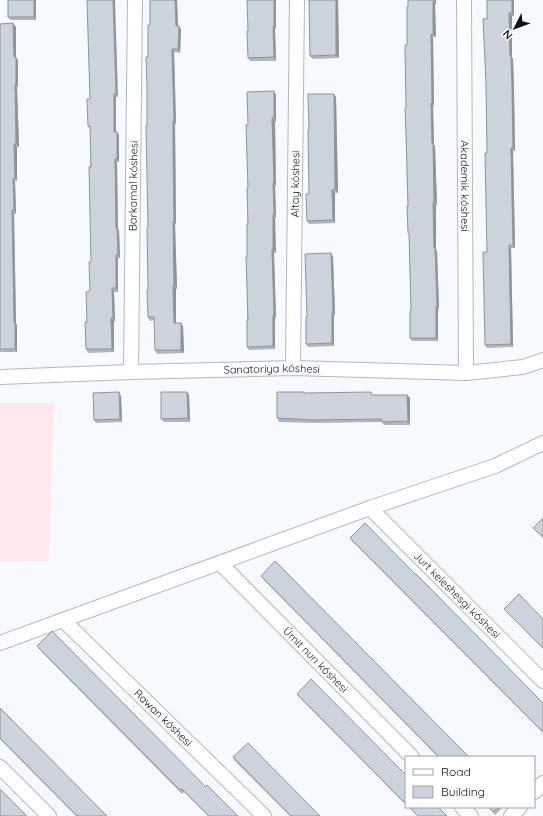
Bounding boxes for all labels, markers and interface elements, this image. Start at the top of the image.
north arrow [495,8,535,48]
text: N [500,27,515,42]
street label: Akademik kóshesi [458,140,472,232]
street label: Barkamal kóshesi [126,141,140,231]
street label: Altay kóshesi [288,150,302,218]
street label: Sanatoriya kóshesi [223,361,320,377]
street label: Jurt keleshesgi kóshesi [411,549,503,641]
street label: Úmit nurı kóshesi [280,624,351,695]
street label: Rawan kóshesi [131,686,195,749]
legend [405,756,535,808]
text: Road [441,764,471,779]
text: Building [441,784,485,799]

